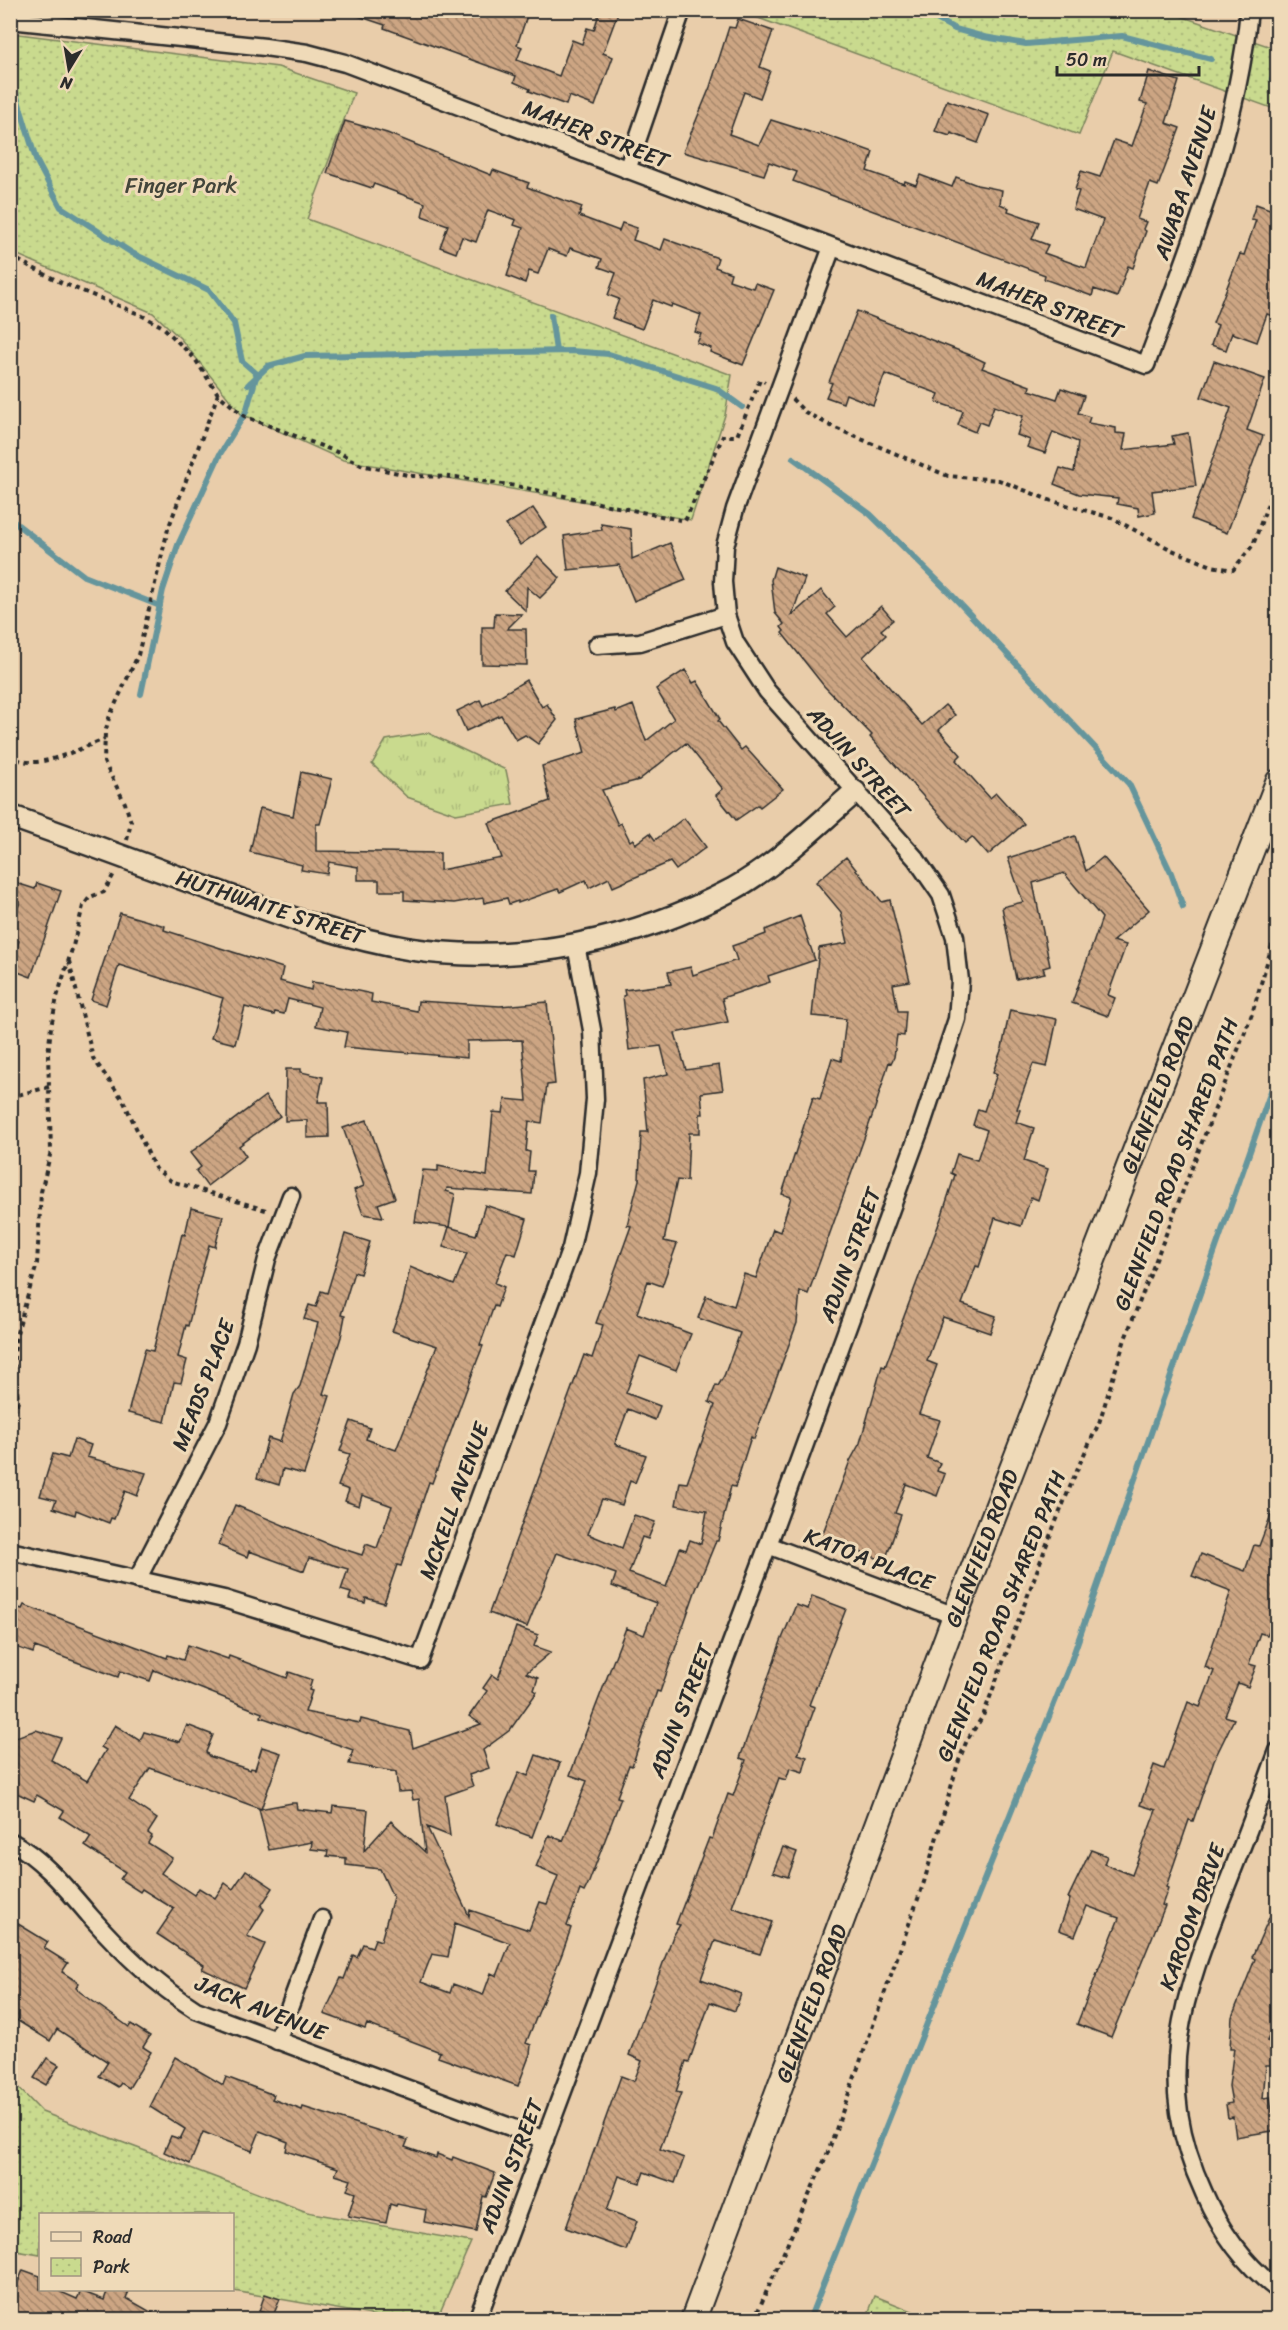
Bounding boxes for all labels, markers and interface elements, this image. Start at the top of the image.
north arrow [39,39,99,99]
scale bar [1057,39,1200,77]
text: 50 m [1066,44,1107,76]
text: N [57,68,75,99]
street label: MAHER STREET [517,88,677,180]
street label: AWABA AVENUE [1142,100,1229,266]
park label: Finger Park [125,166,237,205]
street label: MAHER STREET [971,259,1131,351]
street label: ADJIN STREET [797,696,922,829]
street label: HUTHWAITE STREET [171,858,370,956]
street label: GLENFIELD ROAD [1109,1010,1205,1180]
street label: GLENFIELD ROAD SHARED PATH [1102,1011,1250,1316]
street label: ADJIN STREET [807,1180,893,1329]
street label: MEADS PLACE [160,1312,247,1457]
street label: MCKELL AVENUE [407,1415,501,1585]
street label: GLENFIELD ROAD [933,1463,1030,1633]
street label: GLENFIELD ROAD SHARED PATH [925,1464,1078,1768]
street label: KATOA PLACE [798,1516,942,1602]
street label: ADJIN STREET [637,1636,725,1785]
street label: KAROOM DRIVE [1147,1836,1237,1996]
street label: GLENFIELD ROAD [764,1918,858,2088]
street label: JACK AVENUE [188,1963,335,2053]
street label: ADJIN STREET [467,2091,555,2240]
legend [39,2213,234,2291]
text: Road [93,2221,133,2253]
text: Park [93,2251,130,2283]

